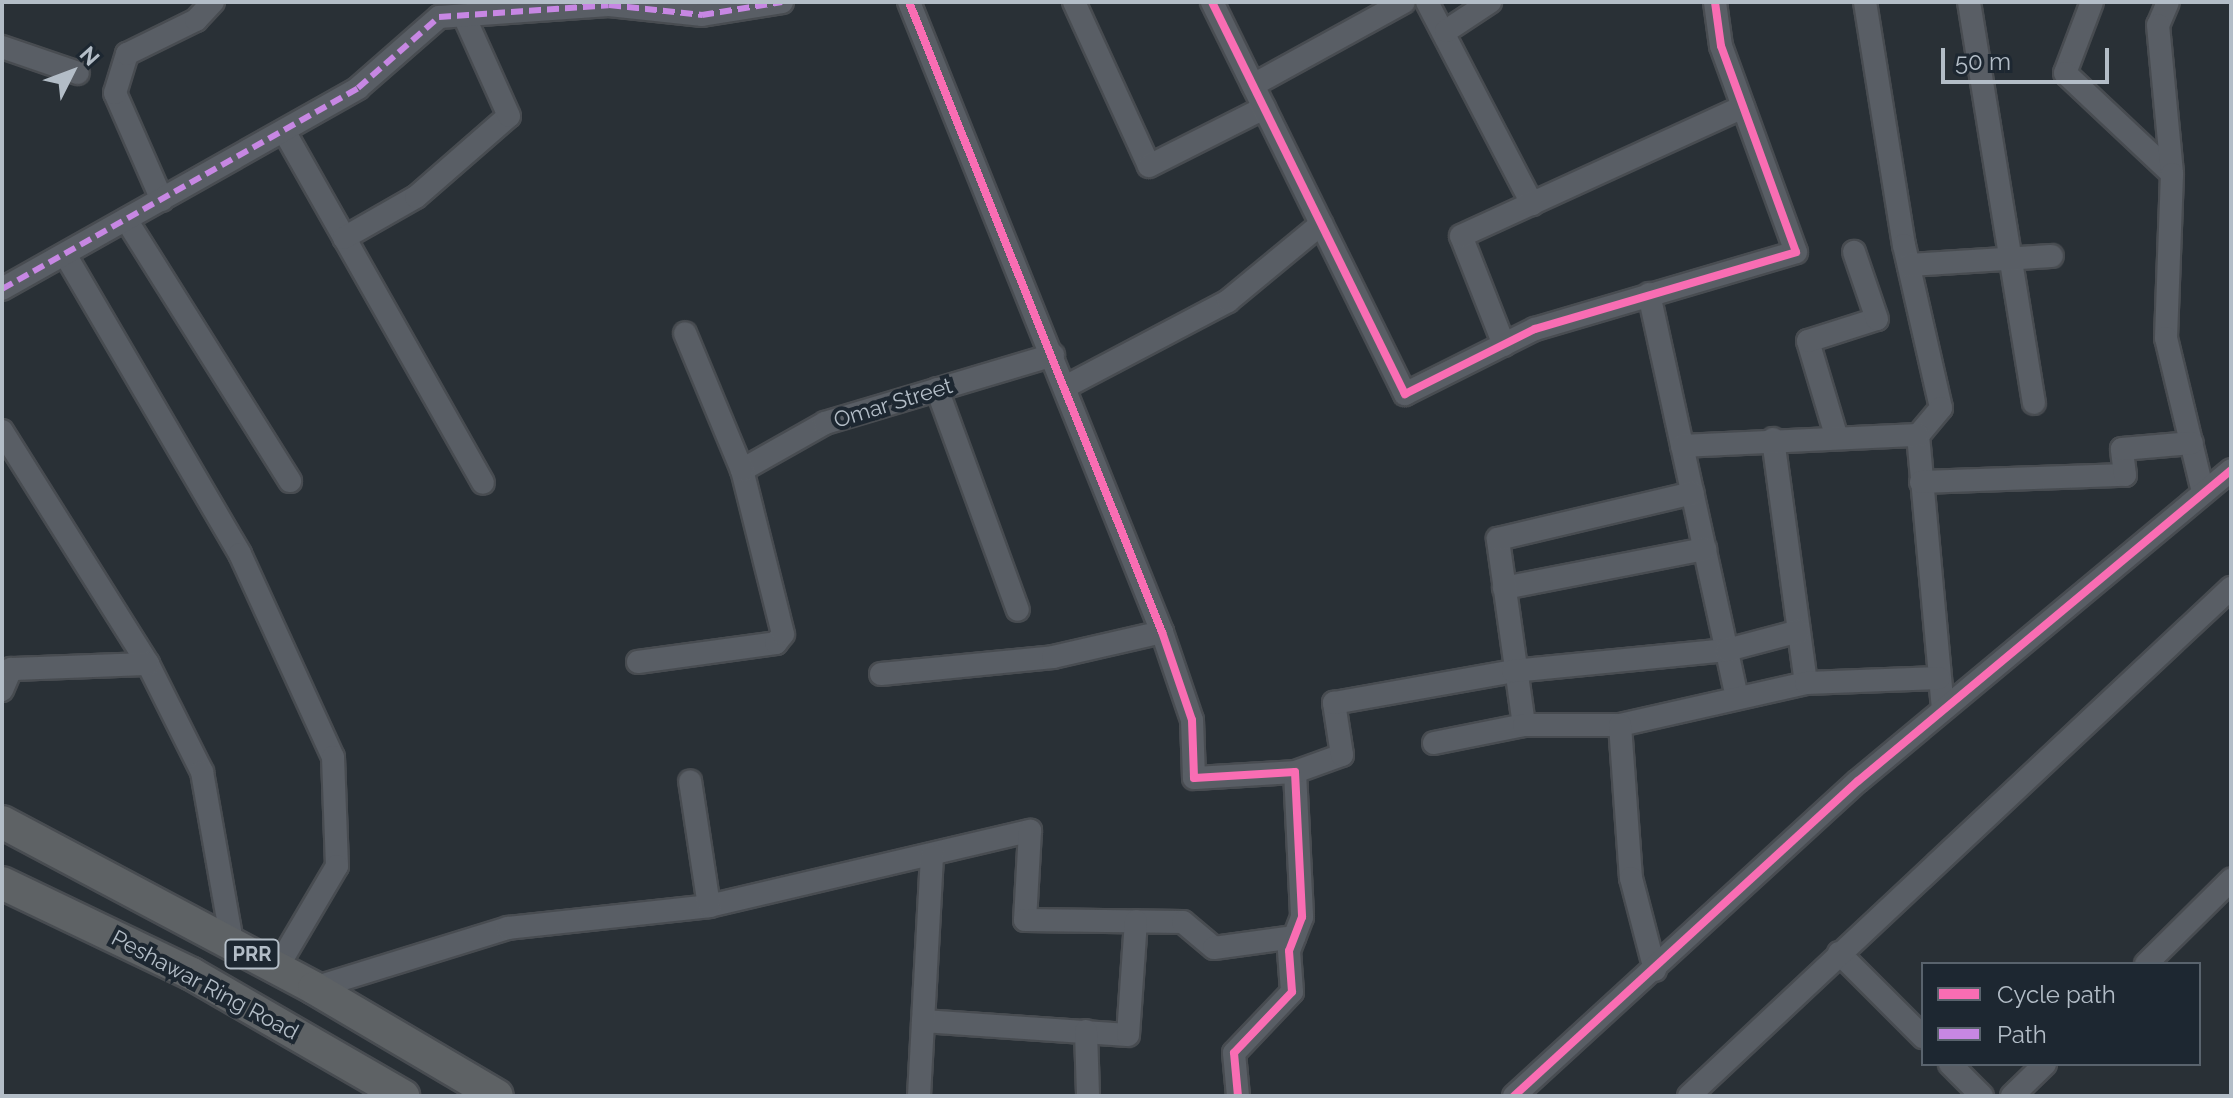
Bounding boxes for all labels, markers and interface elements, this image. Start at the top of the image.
north arrow [32,32,112,112]
scale bar [1945,32,2113,82]
text: N [75,41,105,71]
text: 50 m [1955,47,2011,76]
street label: Omar Street [830,372,956,434]
street label: Peshawar Ring Road [107,924,303,1046]
road number: PRR [224,938,280,970]
legend [1921,962,2201,1066]
text: Cycle path [1997,980,2116,1009]
text: Path [1997,1020,2047,1049]

